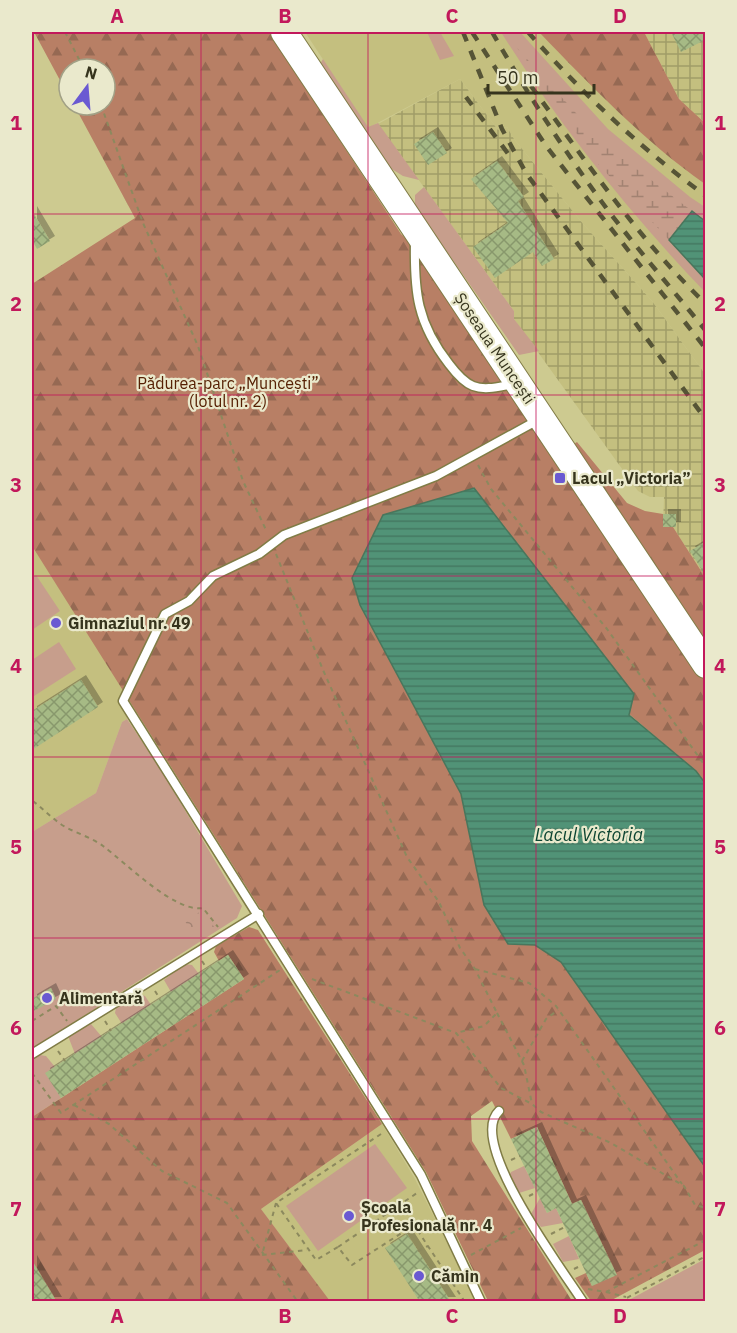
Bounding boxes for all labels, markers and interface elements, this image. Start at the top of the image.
text: A [110,2,124,29]
text: B [278,2,292,29]
text: C [445,2,459,29]
text: D [613,2,627,29]
north arrow [57,57,117,117]
scale bar [488,57,594,95]
text: N [83,61,99,84]
text: 50 m [497,66,539,89]
text: 1 [10,109,22,136]
text: 1 [714,109,726,136]
street label: Șoseaua Muncești [450,289,540,407]
text: 2 [10,290,22,317]
text: 2 [714,290,726,317]
park label: Pădurea-parc „Muncești” (lotul nr. 2) [137,373,319,411]
place label: Lacul „Victoria” [572,468,691,488]
text: 3 [10,471,22,498]
marker: Lacul „Victoria” [553,471,567,485]
text: 3 [714,471,726,498]
place label: Gimnaziul nr. 49 [68,613,191,633]
marker: Gimnaziul nr. 49 [49,616,63,630]
text: 4 [10,652,22,679]
text: 4 [714,652,726,679]
water label: Lacul Victoria [535,823,643,846]
text: 5 [10,833,22,860]
text: 5 [714,833,726,860]
place label: Alimentară [59,988,143,1008]
marker: Alimentară [40,991,54,1005]
text: 6 [10,1014,22,1041]
text: 6 [714,1014,726,1041]
text: 7 [10,1195,22,1222]
text: 7 [714,1195,726,1222]
place label: Școala Profesională nr. 4 [361,1197,493,1235]
marker: Școala Profesională nr. 4 [342,1209,356,1223]
place label: Cămin [431,1266,479,1286]
marker: Cămin [412,1269,426,1283]
text: A [110,1302,124,1329]
text: B [278,1302,292,1329]
text: C [445,1302,459,1329]
text: D [613,1302,627,1329]

